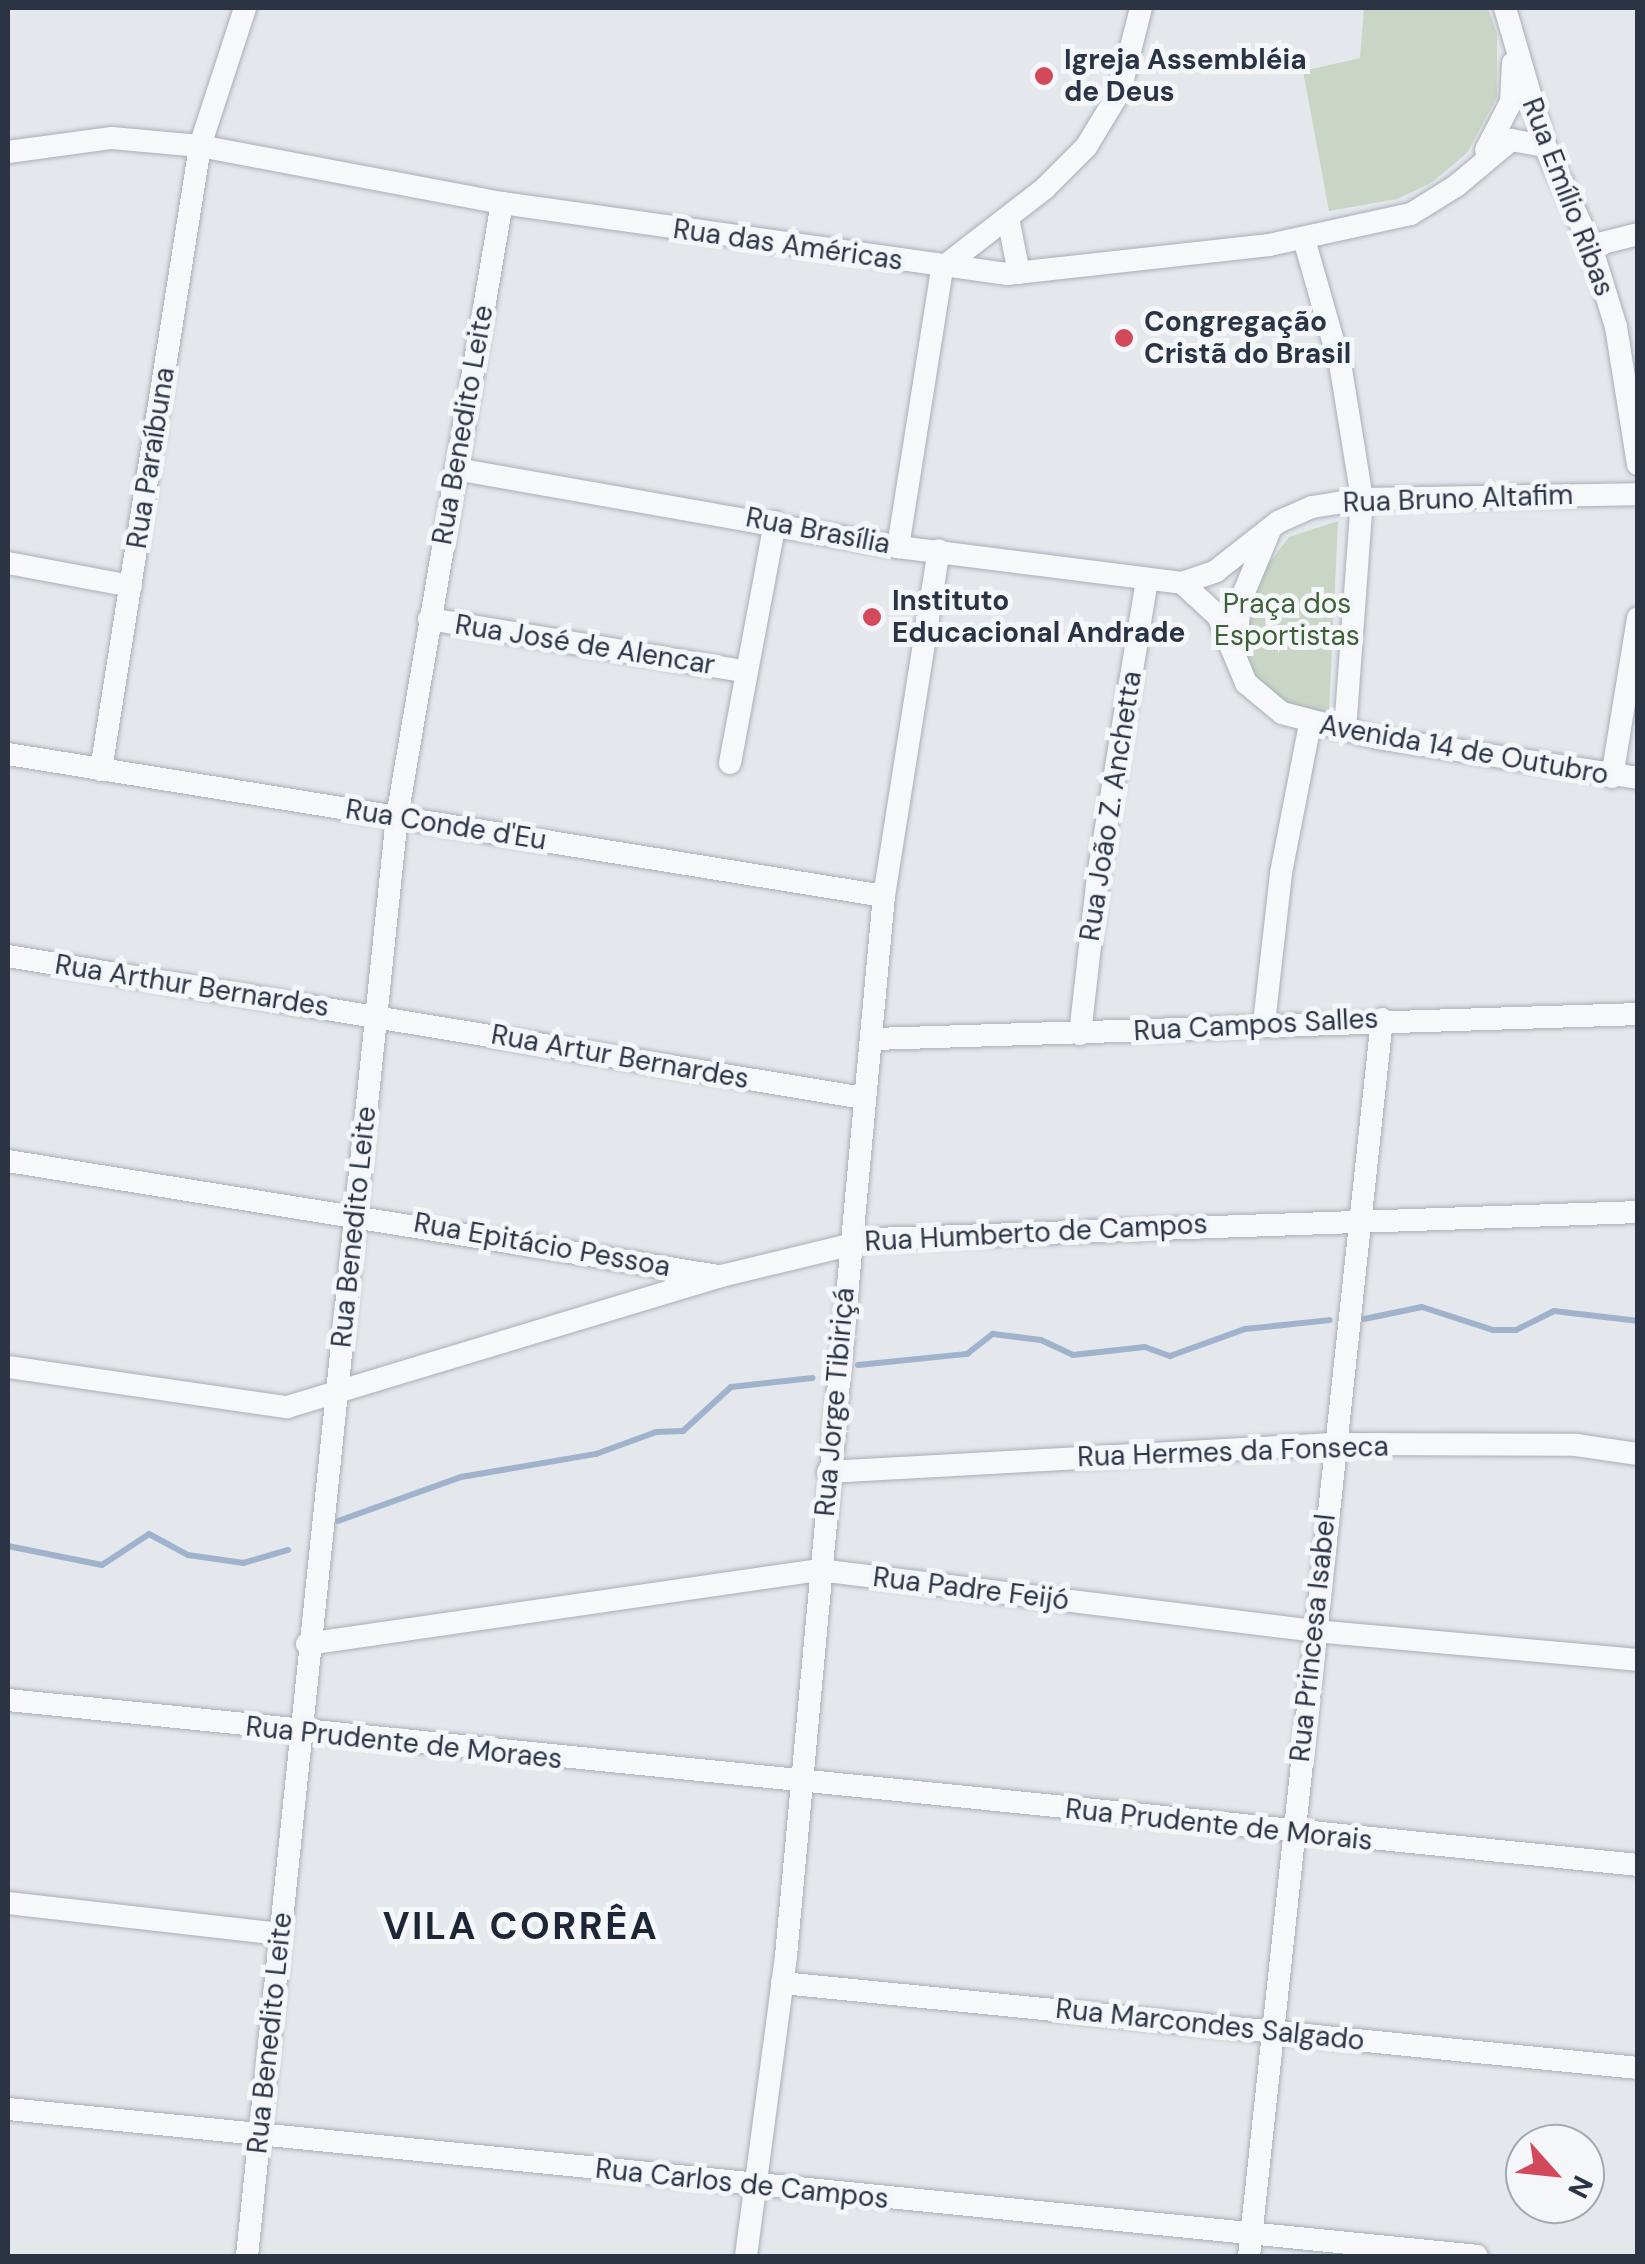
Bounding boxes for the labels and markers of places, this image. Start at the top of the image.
place label: Igreja Assembléia de Deus [1064,43,1307,109]
marker: Igreja Assembléia de Deus [1033,65,1055,87]
place label: Congregação Cristã do Brasil [1144,305,1351,371]
marker: Congregação Cristã do Brasil [1113,327,1135,349]
place label: Instituto Educacional Andrade [892,584,1185,650]
marker: Instituto Educacional Andrade [861,606,883,628]

